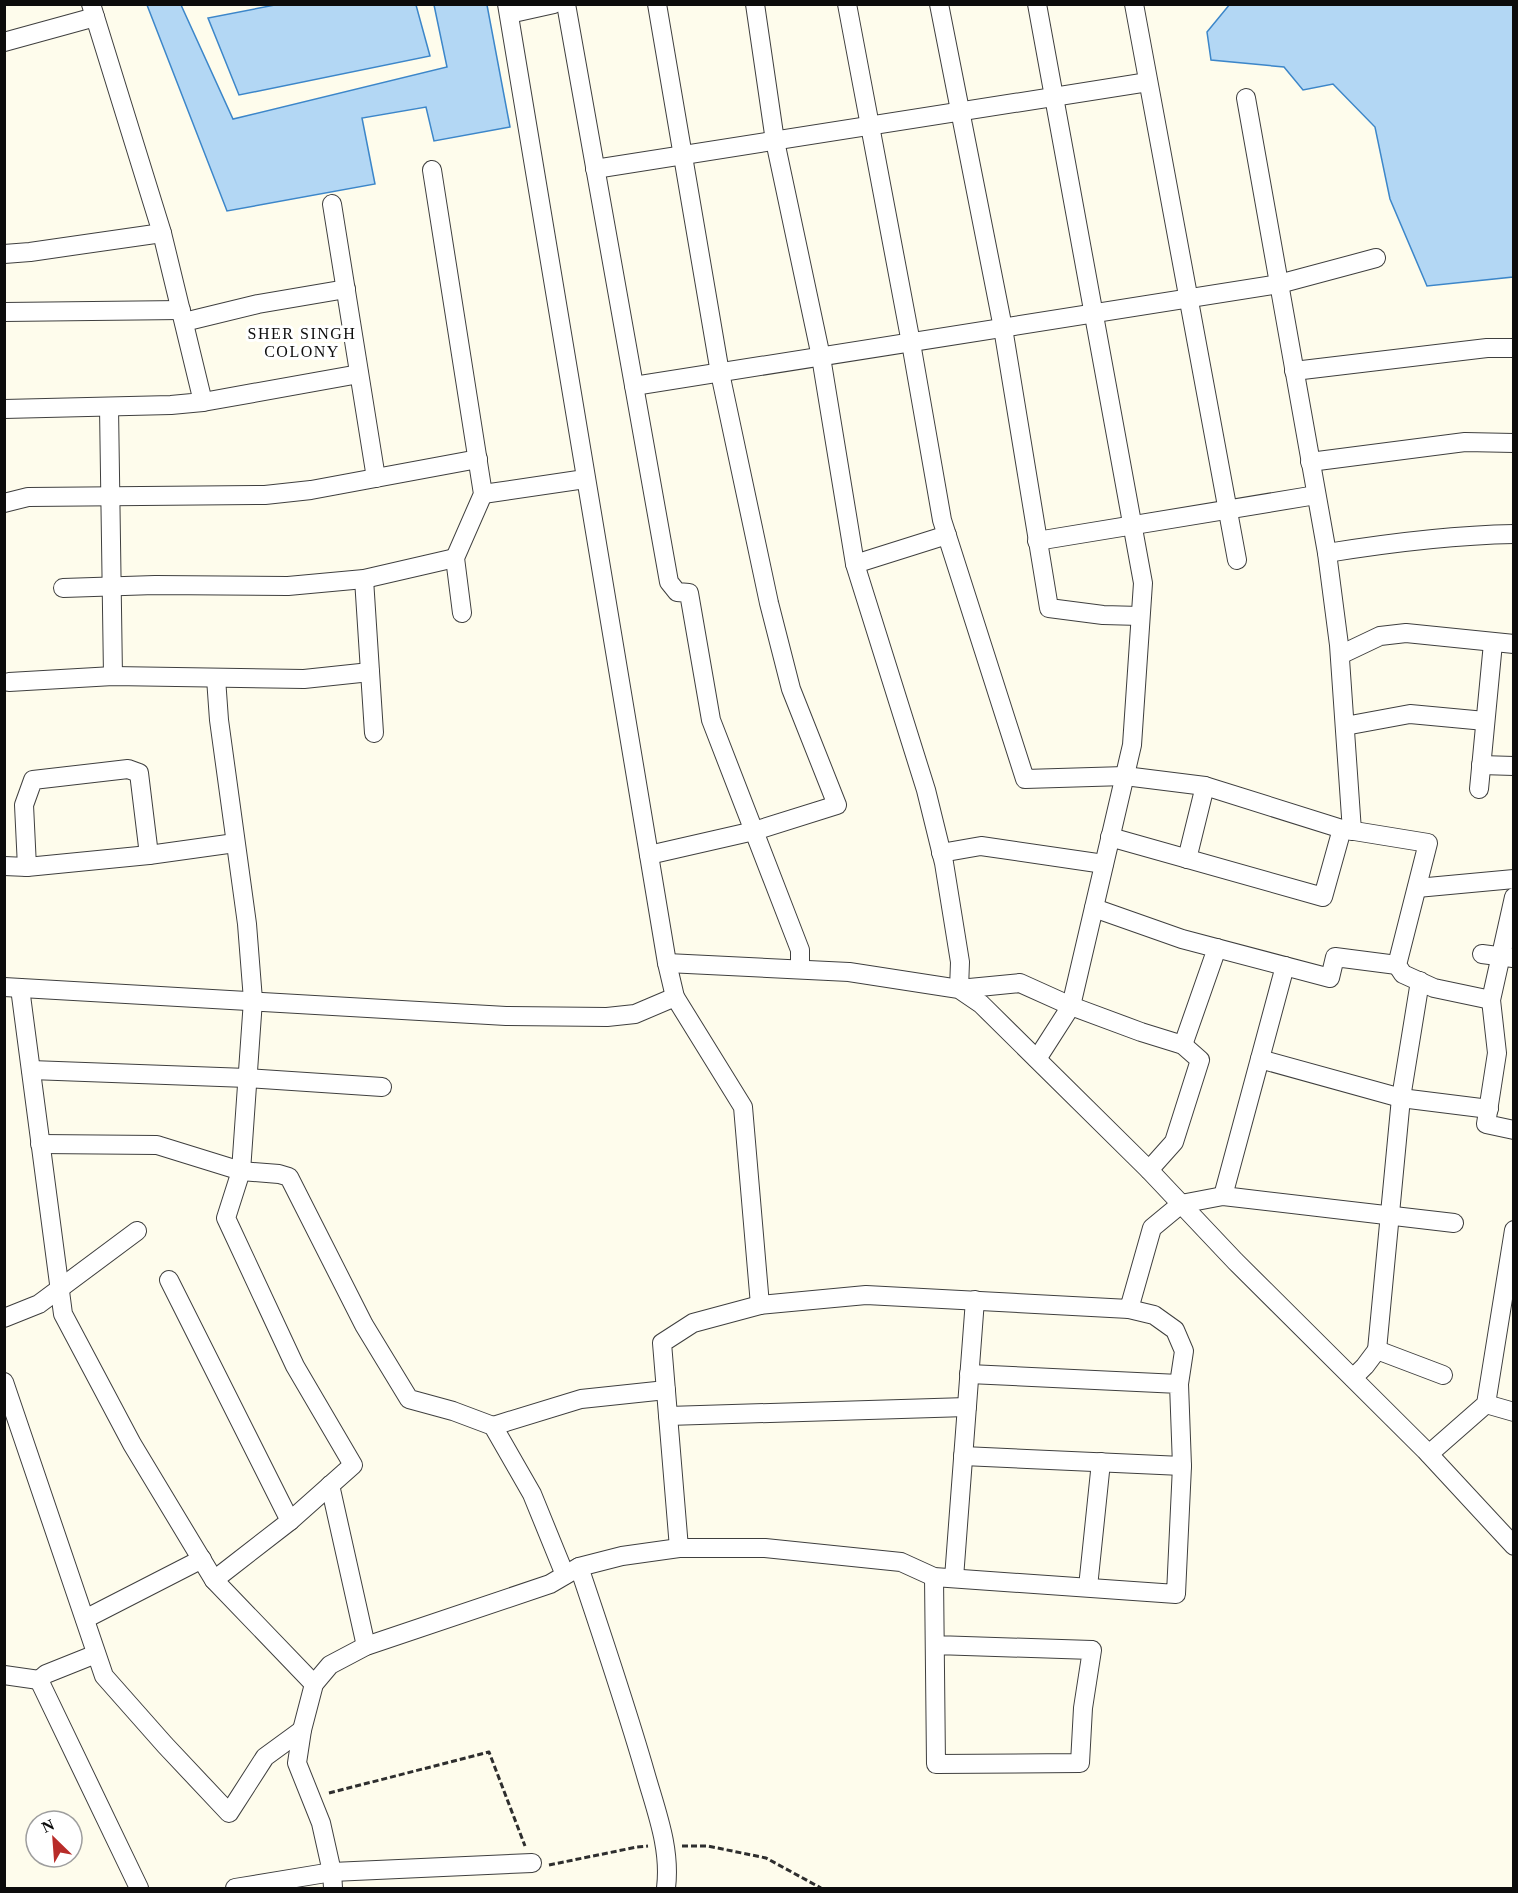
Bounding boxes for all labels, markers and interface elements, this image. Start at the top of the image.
district label: SHER SINGH COLONY [248,325,356,360]
north arrow [24,1809,84,1869]
text: N [39,1816,57,1836]

